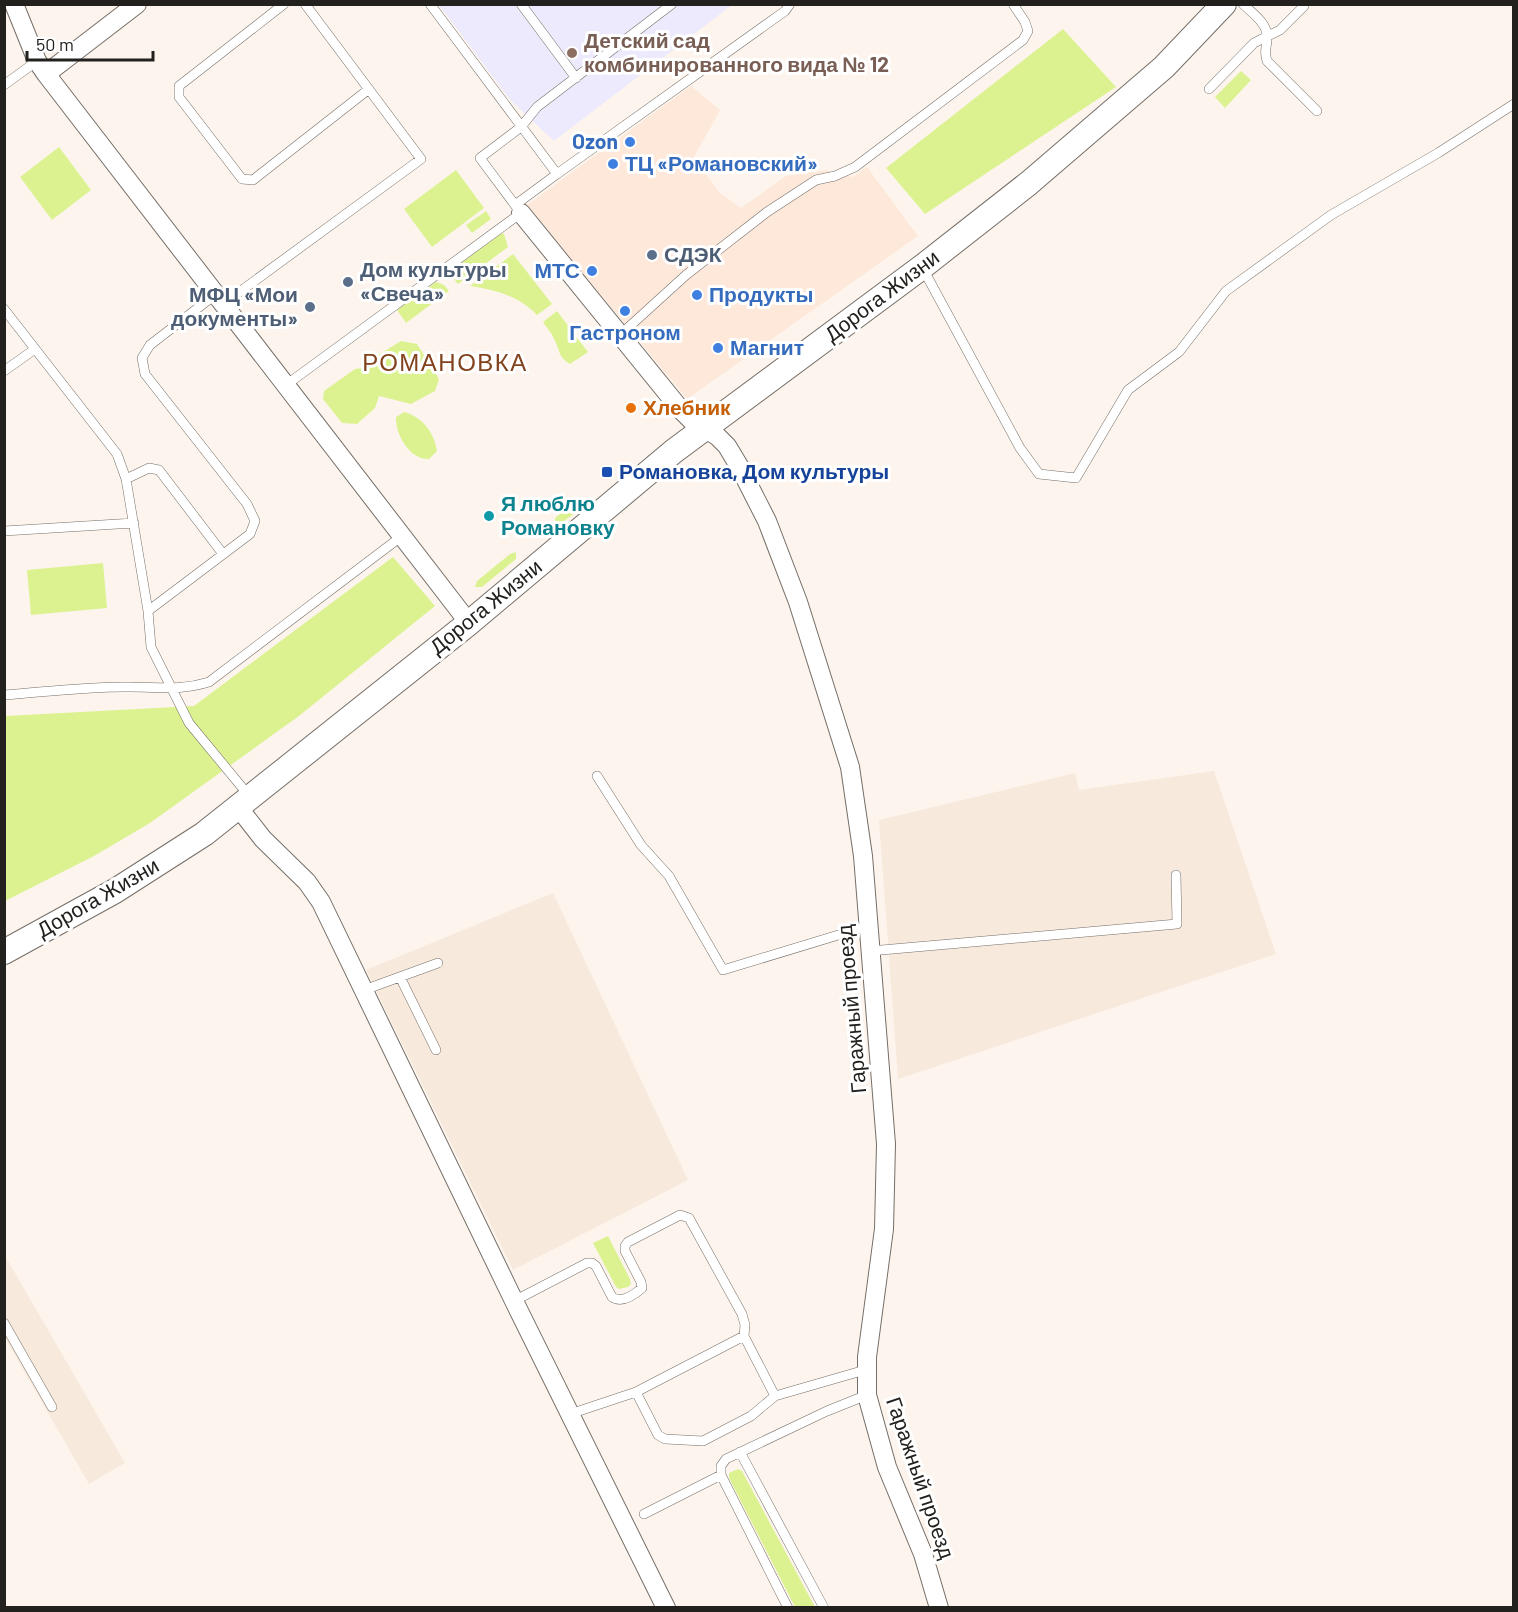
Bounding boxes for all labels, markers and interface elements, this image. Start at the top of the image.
scale bar [27,24,153,62]
place label: Детский сад комбинированного вида № 12 [584,27,889,76]
text: 50 m [36,33,74,55]
marker: Детский сад комбинированного вида № 12 [565,46,579,60]
place label: Ozon [572,128,618,153]
marker: Ozon [623,135,637,149]
place label: ТЦ «Романовский» [625,150,818,175]
marker: ТЦ «Романовский» [606,157,620,171]
place label: СДЭК [664,241,722,266]
street label: Дорога Жизни [819,244,943,346]
marker: СДЭК [645,248,659,262]
place label: Дом культуры «Свеча» [360,256,507,305]
place label: МТС [535,257,580,282]
marker: МТС [585,264,599,278]
marker: Дом культуры «Свеча» [341,275,355,289]
place label: МФЦ «Мои документы» [171,281,298,330]
place label: Продукты [709,281,813,306]
marker: Продукты [690,288,704,302]
marker: МФЦ «Мои документы» [303,300,317,314]
marker: Гастроном [618,304,632,318]
place label: Гастроном [569,319,681,344]
place label: Магнит [730,334,804,359]
marker: Магнит [711,341,725,355]
district label: РОМАНОВКА [362,347,528,376]
place label: Хлебник [643,394,731,419]
marker: Хлебник [624,401,638,415]
place label: Романовка, Дом культуры [619,458,889,483]
marker: Романовка, Дом культуры [600,465,614,479]
place label: Я люблю Романовку [501,490,615,539]
marker: Я люблю Романовку [482,509,496,523]
street label: Дорога Жизни [424,553,546,659]
street label: Дорога Жизни [32,852,163,942]
street label: Гаражный проезд [831,924,870,1095]
street label: Гаражный проезд [882,1393,961,1562]

